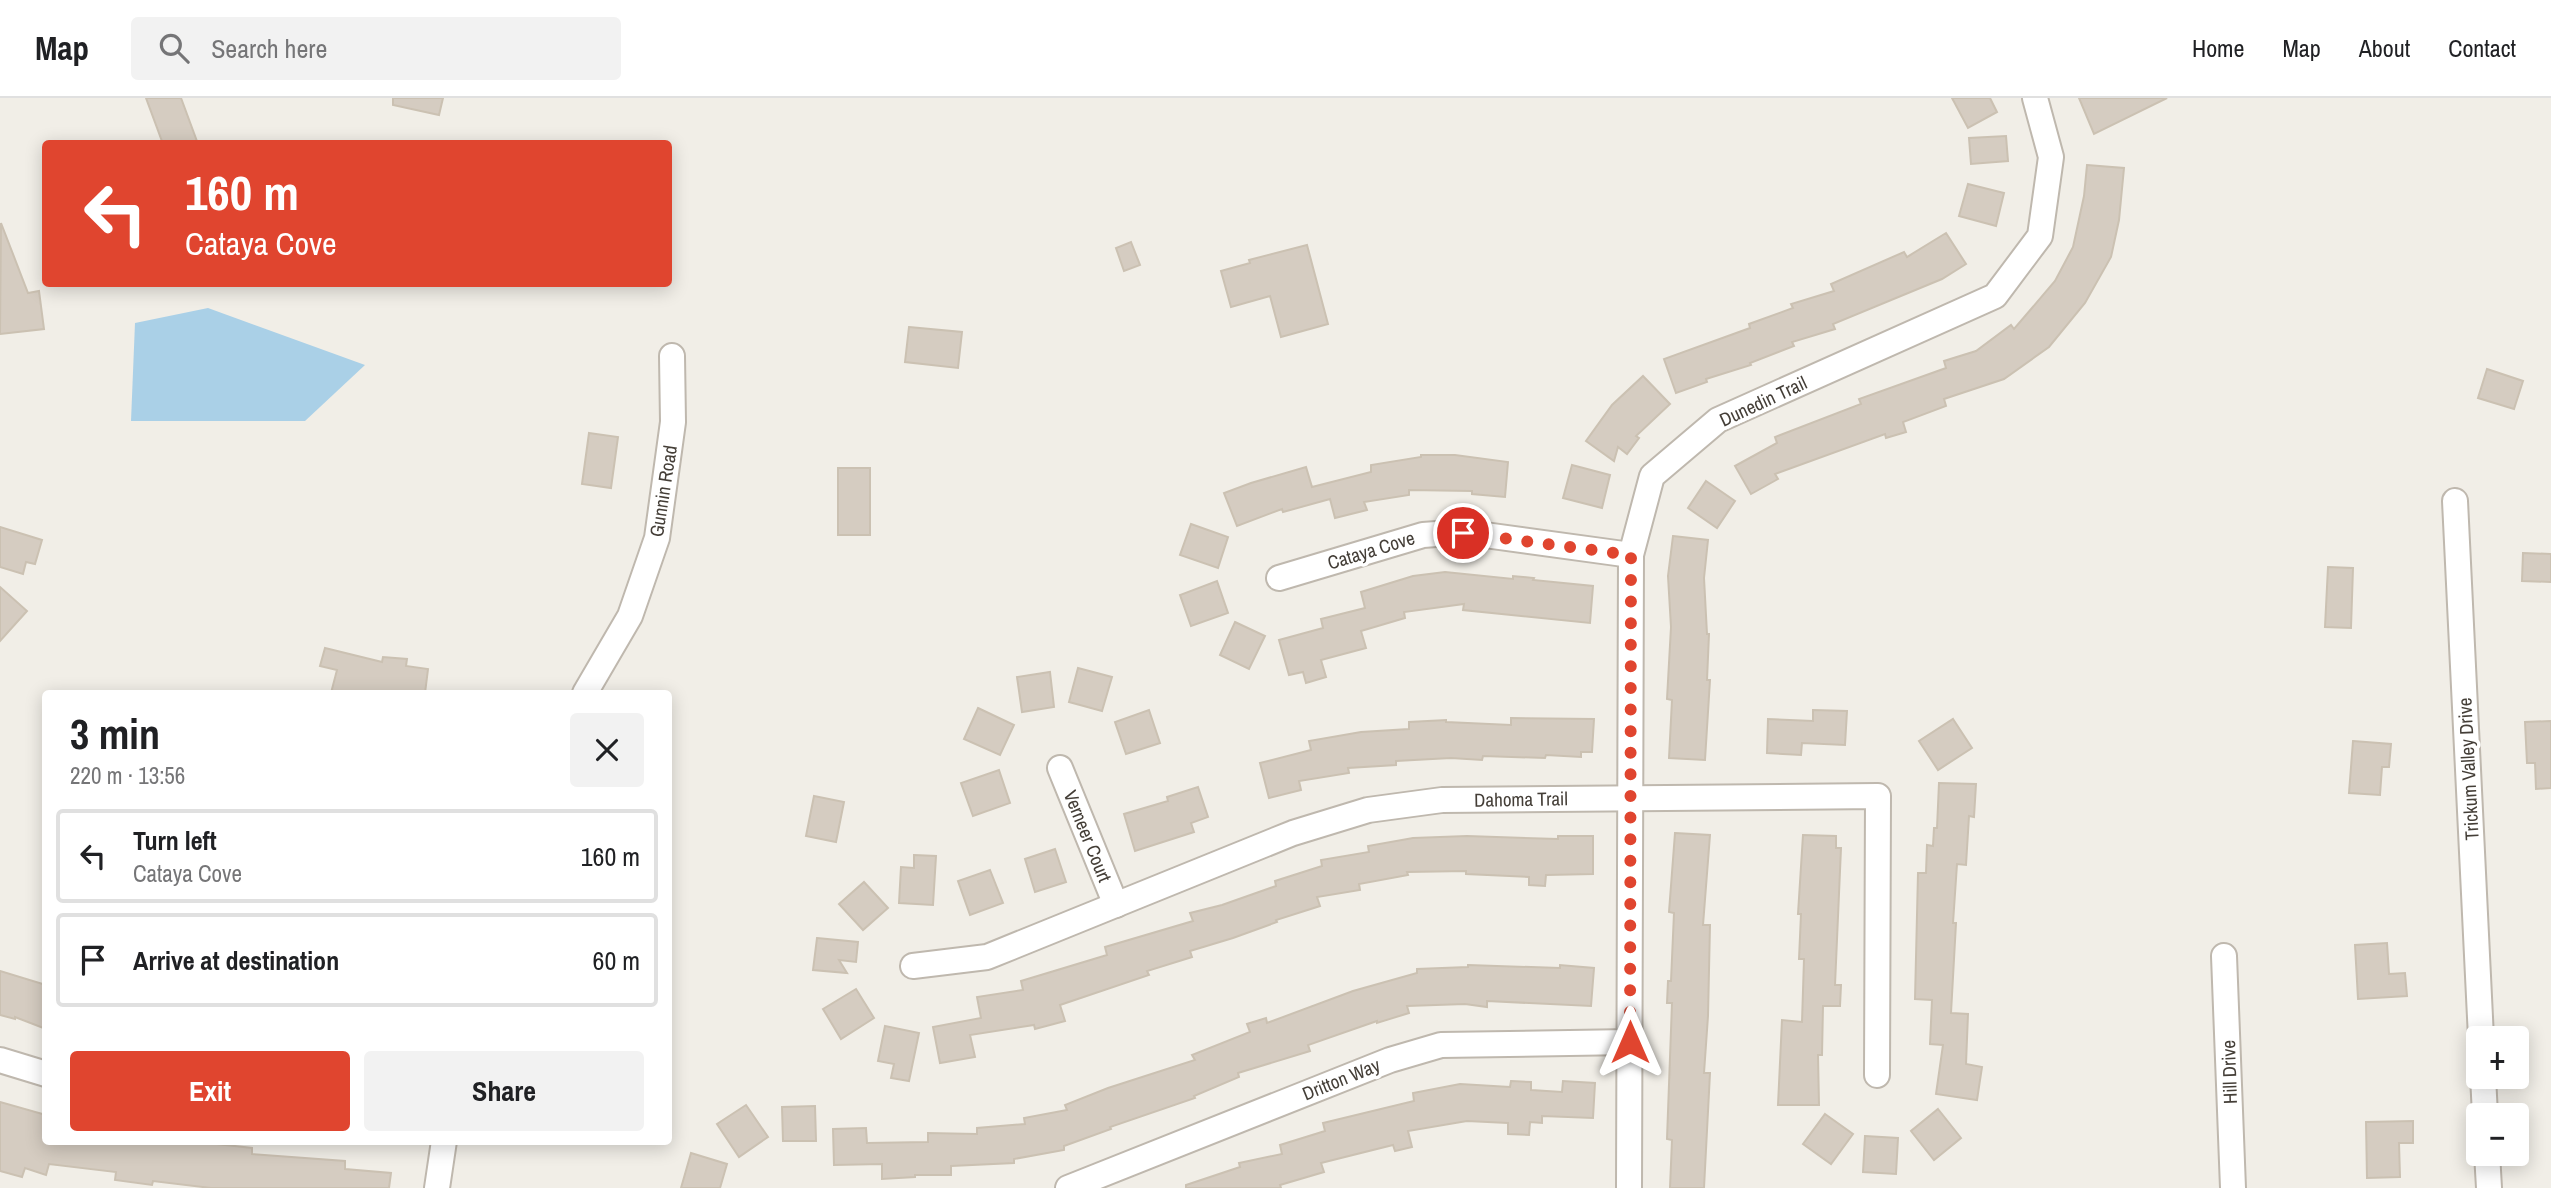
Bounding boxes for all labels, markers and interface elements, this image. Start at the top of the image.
search box [131,17,621,80]
text: Map [35,26,89,70]
icon: search [155,29,193,67]
text: Search here [211,31,327,66]
text: Home [2192,32,2244,64]
text: Map [2282,32,2321,64]
text: About [2359,32,2410,64]
text: Contact [2448,32,2516,64]
text: 160 m [185,159,299,225]
icon: left [70,168,161,259]
text: Cataya Cove [185,222,337,265]
street label: Dunedin Trail [1715,369,1811,433]
street label: Gunnin Road [643,443,683,539]
pin [1433,503,1493,563]
icon: arrive [1444,514,1482,552]
street label: Cataya Cove [1324,524,1418,576]
street label: Trickum Valley Drive [2451,697,2485,841]
text: 3 min [70,706,160,762]
button: close [570,713,644,787]
text: 220 m · 13:56 [70,760,185,791]
street label: Dahoma Trail [1474,785,1568,813]
street label: Verneer Court [1058,786,1118,886]
text: Turn left [133,823,217,858]
icon: left [74,837,112,875]
text: 160 m [581,839,640,874]
text: Cataya Cove [133,858,242,889]
icon: arrive [74,941,112,979]
text: Arrive at destination [133,943,339,978]
text: 60 m [593,943,640,978]
position arrow [1593,1005,1667,1079]
map controls [2466,1026,2529,1166]
button: + [2466,1026,2529,1089]
street label: Hill Drive [2215,1040,2243,1104]
button: Exit [70,1051,350,1131]
button: Share [364,1051,644,1131]
street label: Dritton Way [1298,1052,1384,1106]
button: − [2466,1103,2529,1166]

